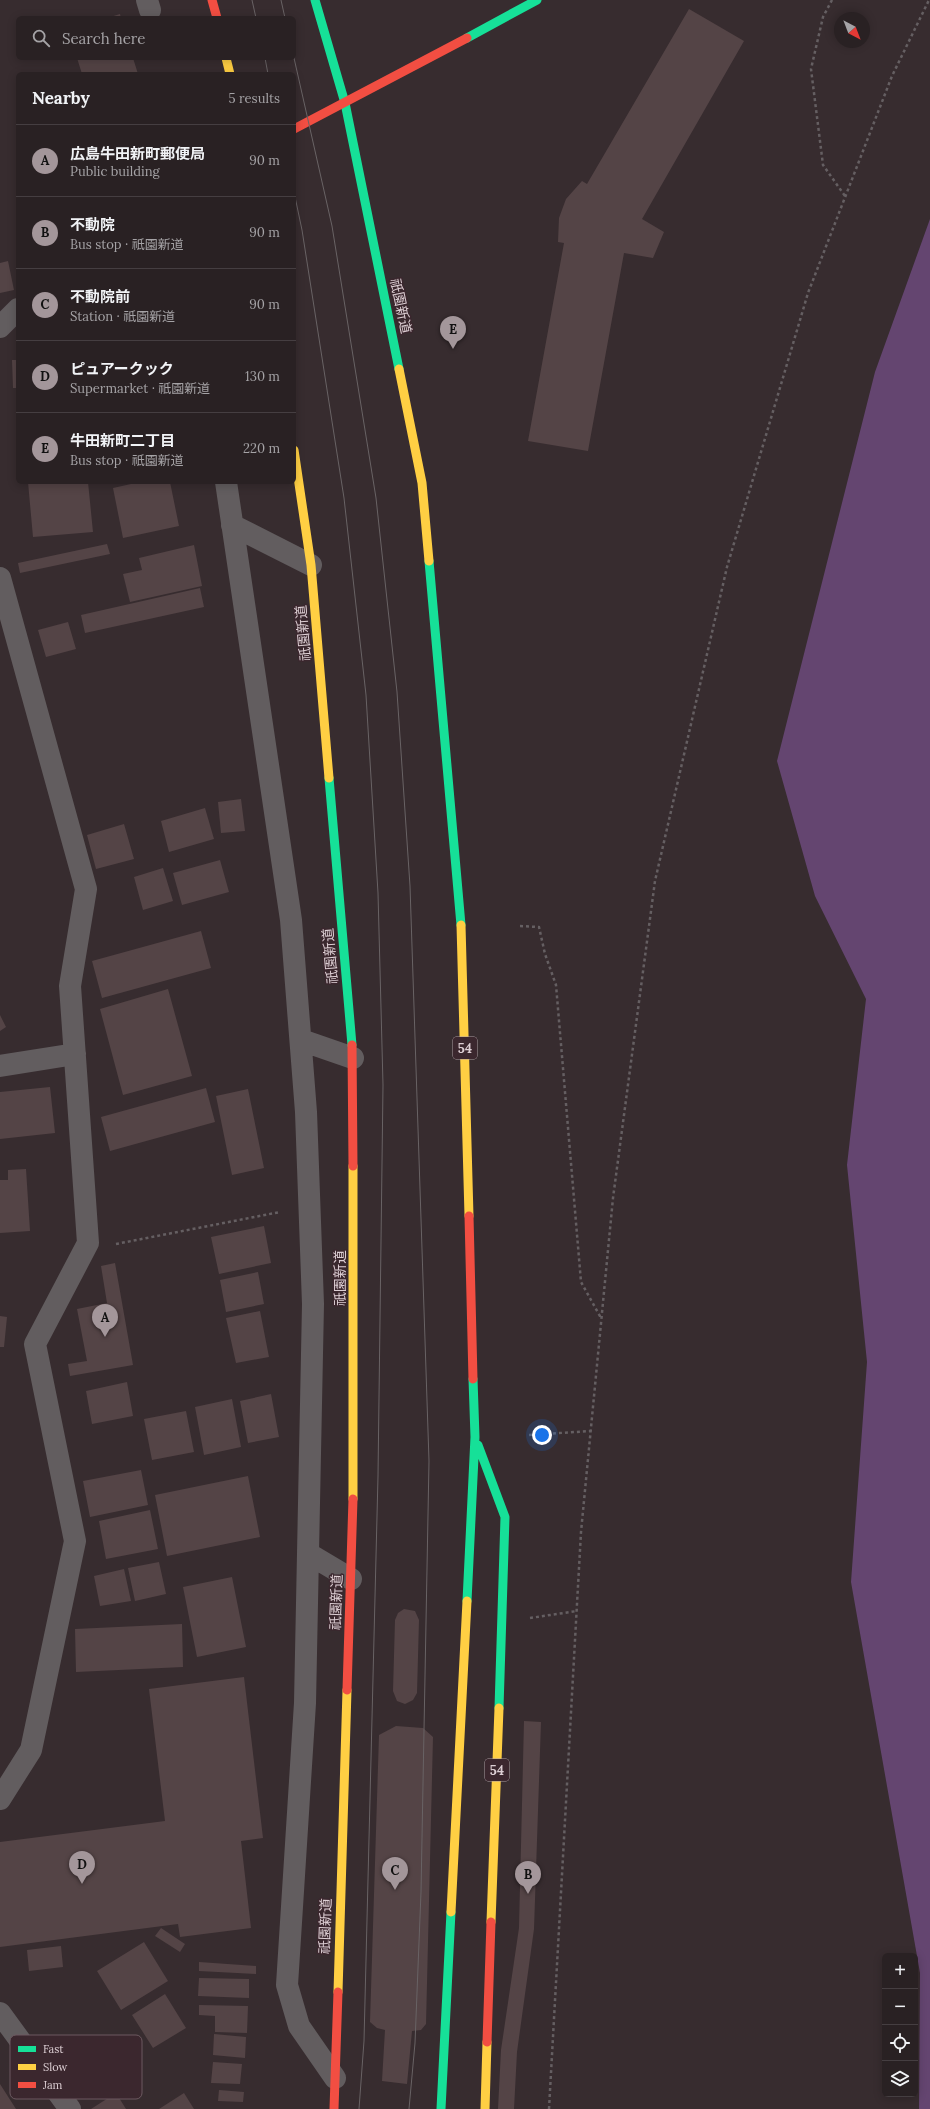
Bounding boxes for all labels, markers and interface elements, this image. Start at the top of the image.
north arrow [834,12,870,48]
search box [16,16,296,60]
icon: search [30,27,52,49]
text: Search here [62,29,145,48]
text: Nearby [32,87,90,109]
text: 5 results [229,90,280,107]
text: 広島牛田新町郵便局 [70,144,205,163]
text: A [41,152,49,169]
text: 90 m [249,152,280,169]
text: Public building [70,163,160,180]
text: 不動院 [70,215,115,234]
text: B [41,224,49,241]
text: 90 m [249,224,280,241]
text: Bus stop · 祇園新道 [70,236,184,253]
street label: 祇園新道 [386,277,416,335]
text: 不動院前 [70,287,130,306]
text: C [41,296,49,313]
text: 90 m [249,296,280,313]
text: Station · 祇園新道 [70,308,175,325]
pin: E [440,316,466,349]
text: ピュアークック [70,359,174,378]
text: D [40,368,50,385]
text: 130 m [245,368,280,385]
text: Supermarket · 祇園新道 [70,380,210,397]
text: 牛田新町二丁目 [70,431,175,450]
text: E [41,440,49,457]
text: 220 m [243,440,280,457]
text: Bus stop · 祇園新道 [70,452,184,469]
street label: 祇園新道 [292,604,314,662]
street label: 祇園新道 [319,927,341,985]
road number: 54 [453,1037,477,1059]
street label: 祇園新道 [331,1250,349,1306]
pin: A [92,1304,118,1337]
your location [532,1425,552,1445]
street label: 祇園新道 [326,1574,346,1630]
road number: 54 [485,1759,509,1781]
pin: D [69,1851,95,1884]
pin: C [382,1857,408,1890]
pin: B [515,1861,541,1894]
street label: 祇園新道 [315,1898,335,1954]
map controls [882,1953,918,2097]
button: + [882,1953,918,1989]
button: − [882,1989,918,2025]
button: locate [882,2025,918,2061]
legend [10,2035,142,2099]
text: Fast [43,2042,64,2056]
text: Slow [43,2060,68,2074]
button: layers [882,2061,918,2097]
text: Jam [42,2078,63,2092]

